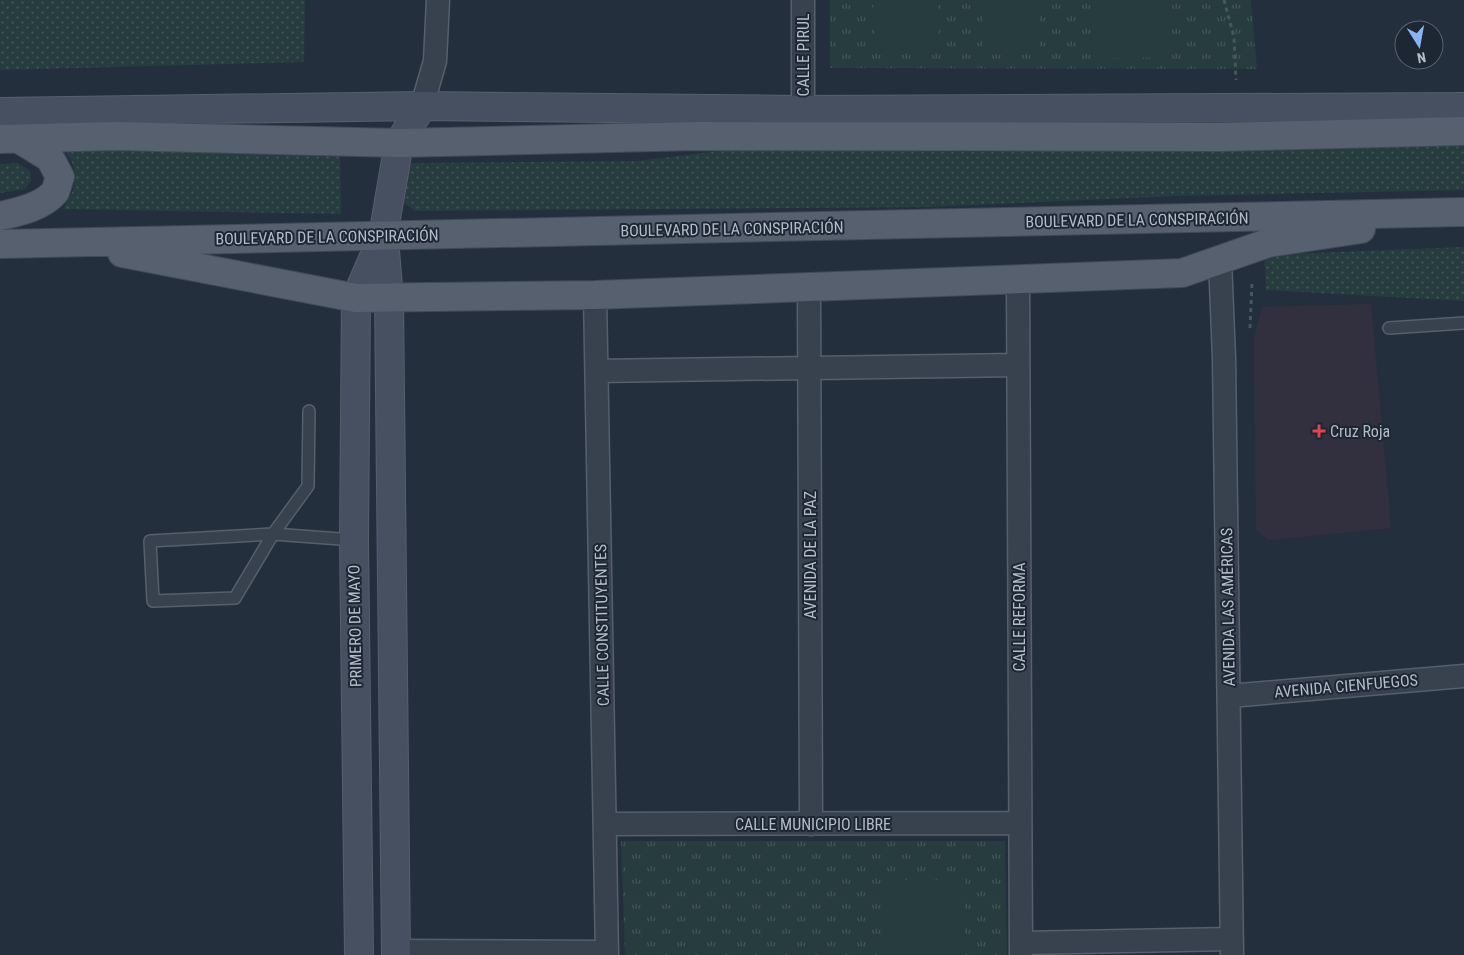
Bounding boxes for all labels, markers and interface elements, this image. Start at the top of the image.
street label: CALLE PIRUL [794,13,813,97]
north arrow [1394,20,1444,70]
text: N [1416,49,1427,66]
street label: BOULEVARD DE LA CONSPIRACIÓN [1025,208,1249,231]
street label: BOULEVARD DE LA CONSPIRACIÓN [620,217,844,240]
street label: BOULEVARD DE LA CONSPIRACIÓN [215,225,439,248]
place label: Cruz Roja [1330,422,1390,441]
marker: Cruz Roja [1312,424,1326,438]
street label: AVENIDA DE LA PAZ [801,491,820,619]
street label: AVENIDA LAS AMÉRICAS [1217,528,1239,686]
street label: CALLE CONSTITUYENTES [591,544,613,706]
street label: CALLE REFORMA [1010,563,1029,671]
street label: PRIMERO DE MAYO [344,565,366,687]
street label: AVENIDA CIENFUEGOS [1273,670,1419,702]
street label: CALLE MUNICIPIO LIBRE [735,815,891,834]

